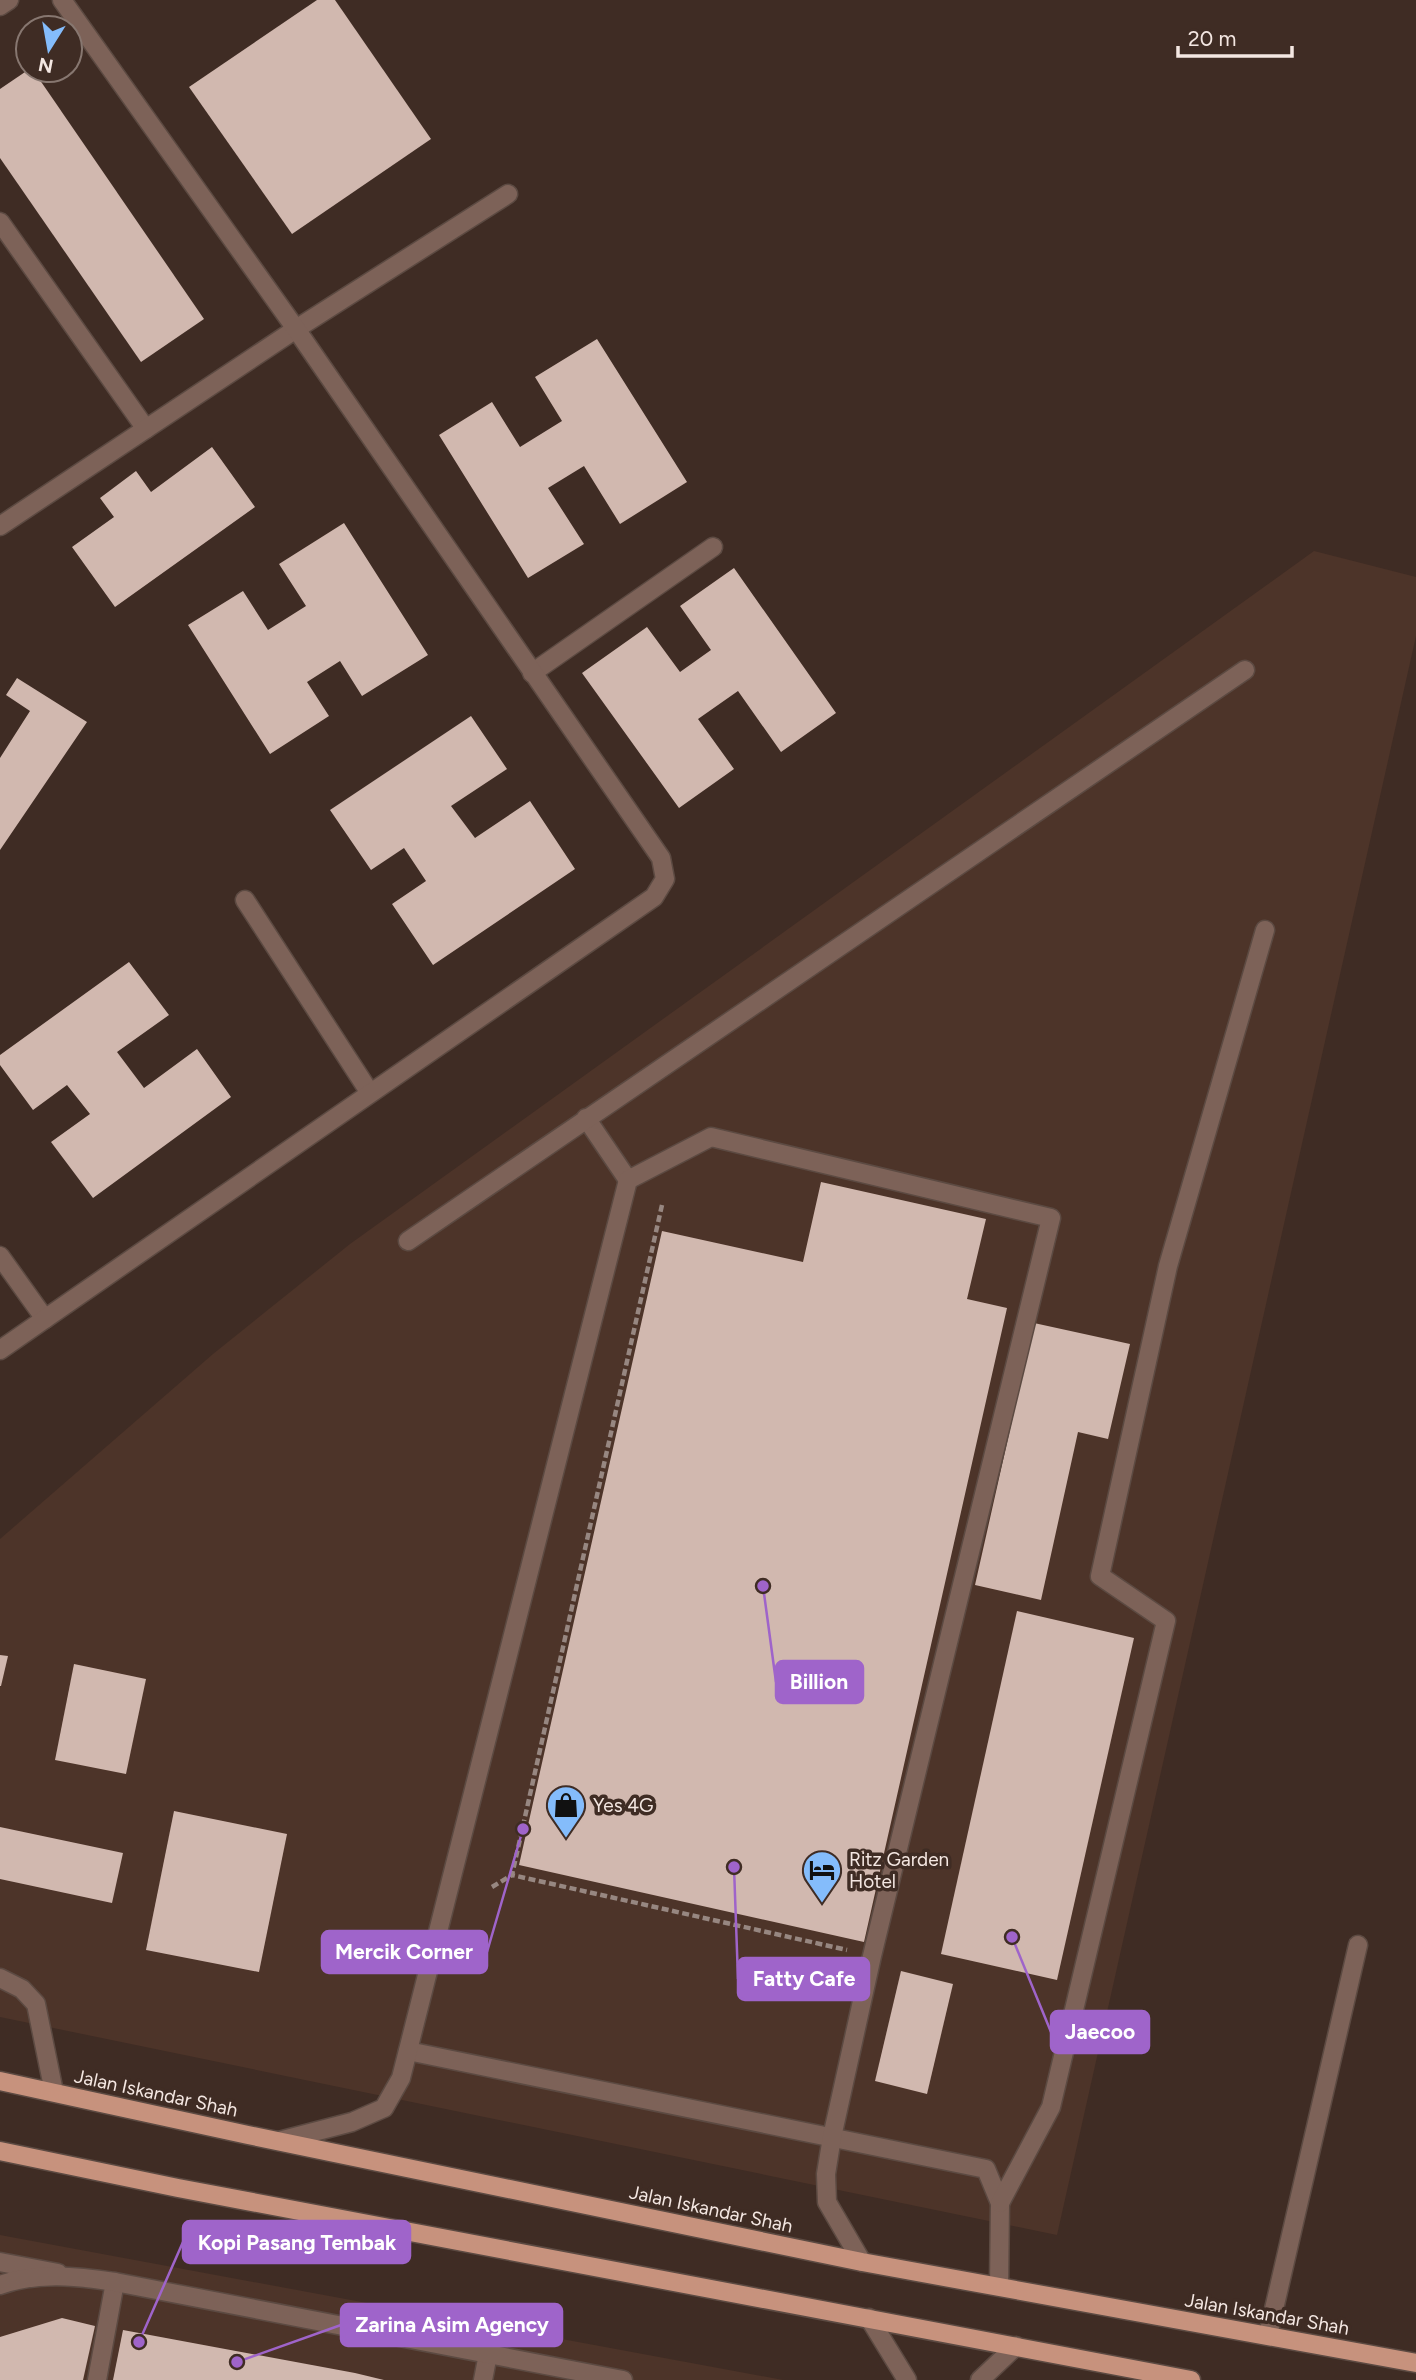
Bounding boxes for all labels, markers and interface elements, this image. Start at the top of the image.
north arrow [14,14,84,84]
scale bar [1178,14,1292,58]
text: 20 m [1188,26,1236,51]
text: N [36,53,55,78]
callout: Billion [776,1661,863,1703]
text: Billion [790,1669,848,1694]
shop icon: Yes 4G [545,1784,587,1839]
place label: Yes 4G [593,1794,654,1817]
place label: Ritz Garden Hotel [849,1848,949,1893]
hotel icon: Ritz Garden Hotel [801,1849,843,1904]
callout: Mercik Corner [322,1931,487,1973]
text: Mercik Corner [335,1939,473,1964]
callout: Fatty Cafe [738,1958,869,2000]
text: Fatty Cafe [753,1966,856,1991]
callout: Jaecoo [1051,2011,1149,2053]
text: Jaecoo [1065,2019,1135,2044]
street label: Jalan Iskandar Shah [72,2064,240,2122]
street label: Jalan Iskandar Shah [627,2180,795,2238]
callout: Kopi Pasang Tembak [183,2221,410,2263]
text: Kopi Pasang Tembak [198,2230,397,2255]
street label: Jalan Iskandar Shah [1183,2288,1351,2340]
callout: Zarina Asim Agency [341,2304,562,2346]
text: Zarina Asim Agency [355,2312,550,2337]

